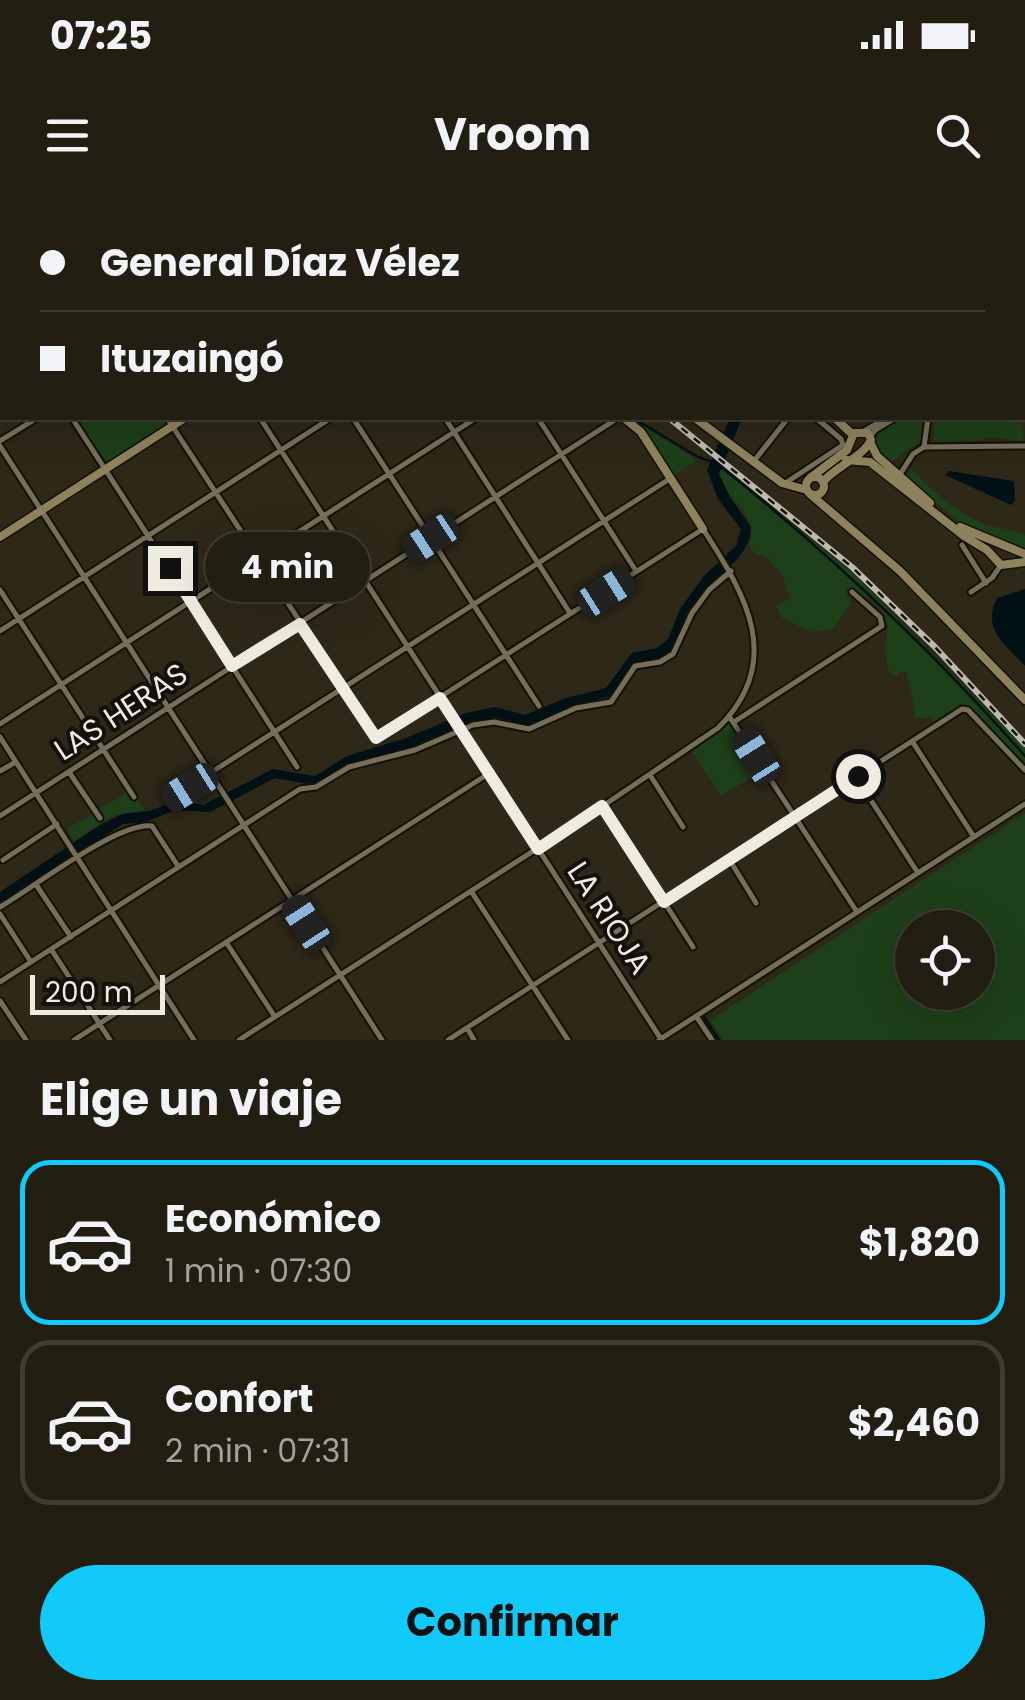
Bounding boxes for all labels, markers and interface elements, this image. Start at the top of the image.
text: 07:25 [50,9,152,62]
text: Vroom [434,103,591,166]
icon: menu [40,108,95,163]
icon: search [930,108,985,163]
text: General Díaz Vélez [100,236,460,289]
text: Ituzaingó [100,332,284,385]
car [398,509,464,567]
callout: 4 min [205,533,370,603]
text: 4 min [241,544,334,589]
route end [148,546,193,591]
car [573,563,639,621]
street label: LAS HERAS [46,652,196,771]
car [727,723,785,789]
route start [836,754,881,799]
car [157,758,223,816]
street label: LA RIOJA [557,853,662,982]
car [277,890,335,956]
map controls [895,910,995,1010]
button: locate [895,910,995,1010]
scale bar [30,970,165,1014]
text: 200 m [45,973,133,1012]
text: Elige un viaje [40,1068,342,1131]
text: Económico [165,1192,381,1245]
icon: car [45,1198,135,1288]
text: $1,820 [859,1216,980,1269]
text: 1 min · 07:30 [165,1248,352,1293]
text: Confort [165,1372,313,1425]
icon: car [45,1378,135,1468]
text: $2,460 [848,1396,980,1449]
text: 2 min · 07:31 [165,1428,351,1473]
button: Confirmar [40,1565,985,1680]

